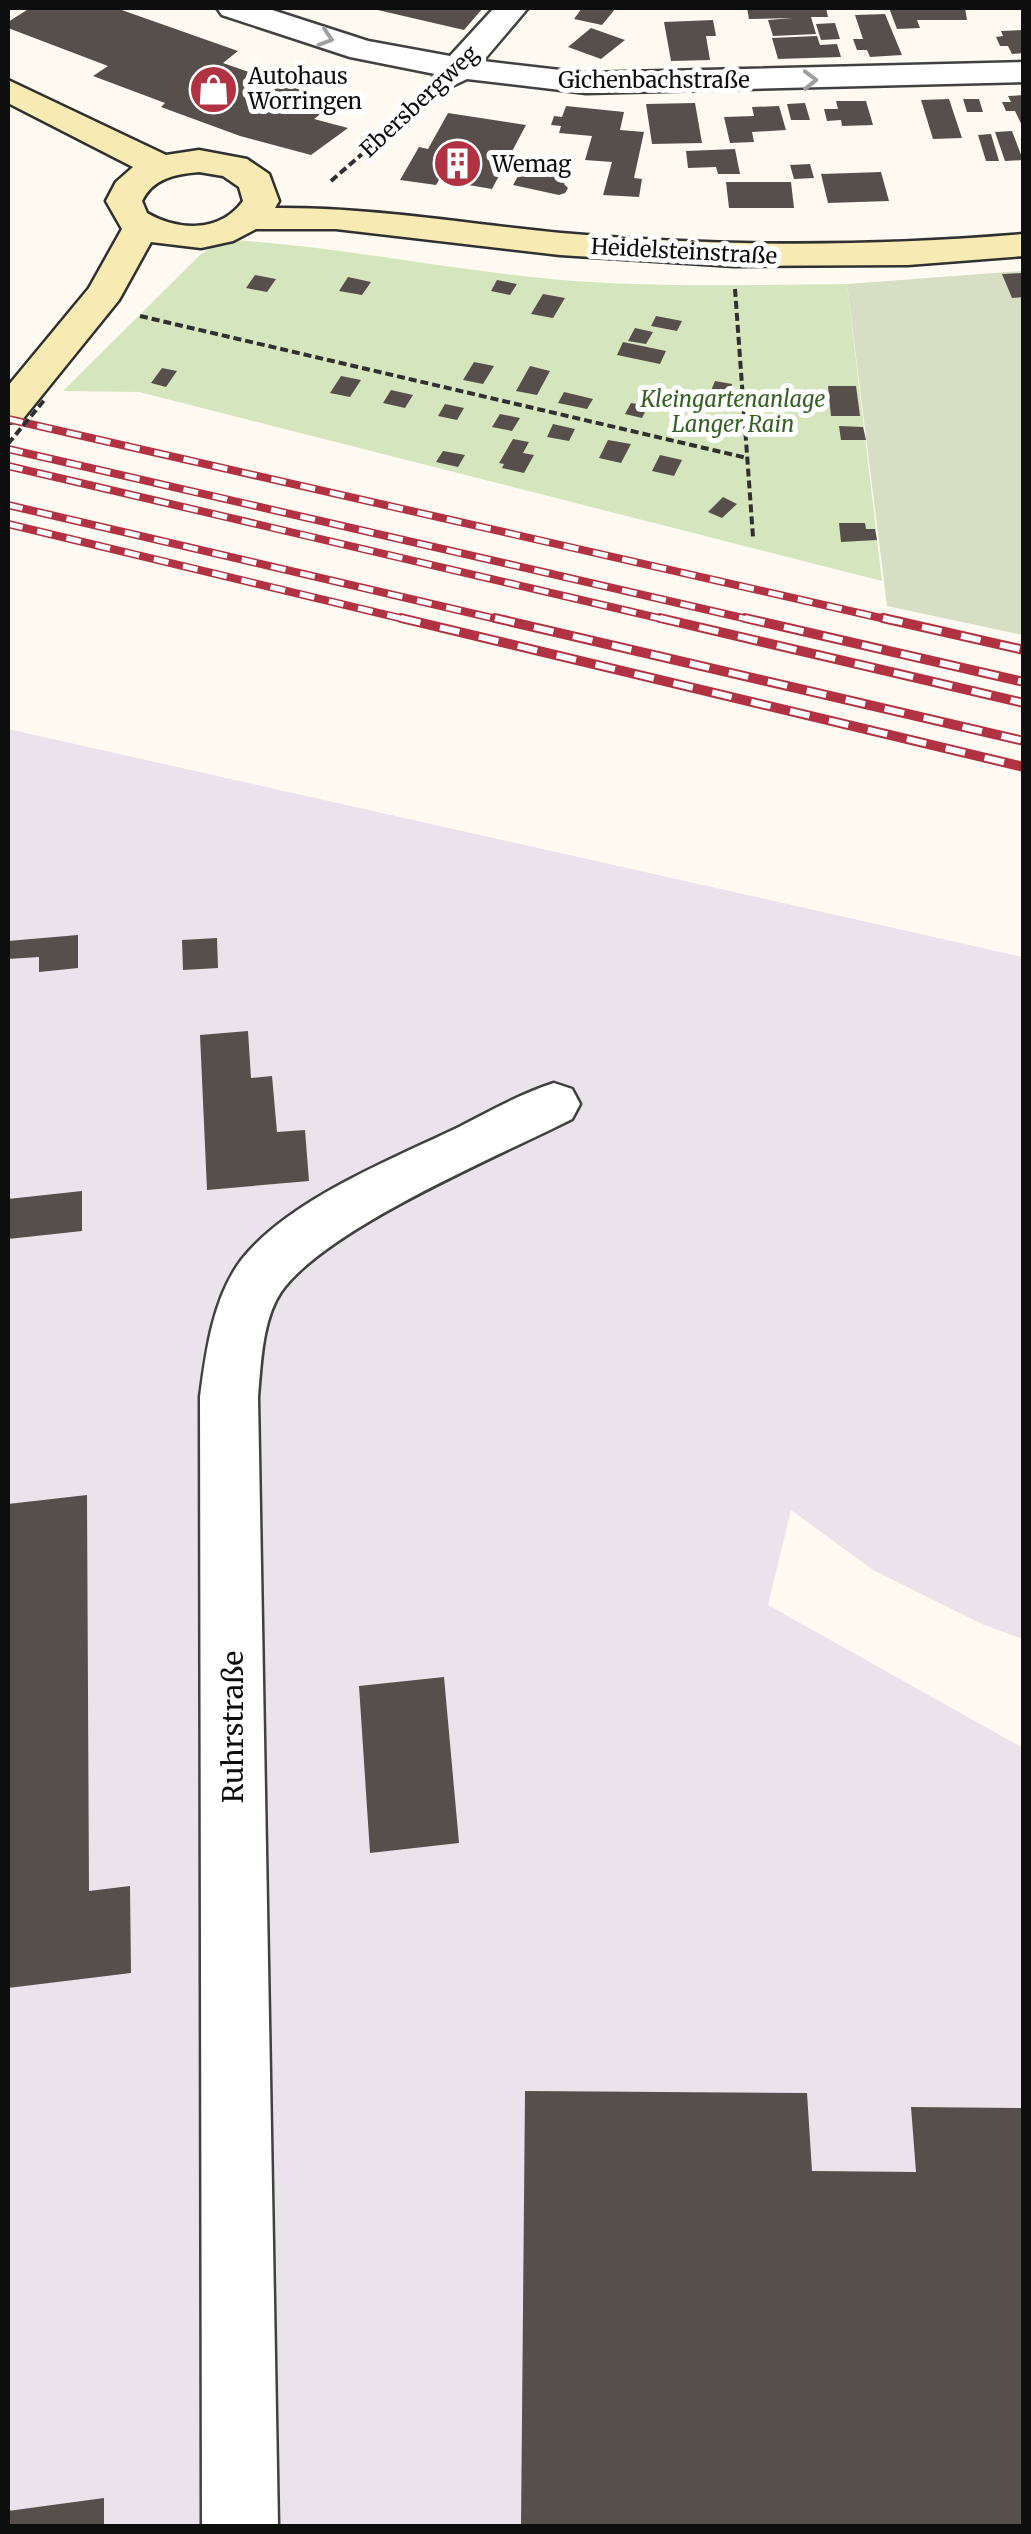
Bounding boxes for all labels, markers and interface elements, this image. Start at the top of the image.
one-way arrow [317,26,334,46]
street label: Ebersbergweg [354,39,484,163]
place label: Autohaus Worringen [247,62,363,115]
shop icon: Autohaus Worringen [187,63,239,115]
street label: Gichenbachstraße [558,66,750,94]
one-way arrow [803,69,819,90]
building icon: Wemag [431,138,483,190]
place label: Wemag [491,150,571,178]
street label: Heidelsteinstraße [590,232,778,270]
park label: Kleingartenanlage Langer Rain [640,385,825,438]
street label: Ruhrstraße [215,1651,251,1803]

